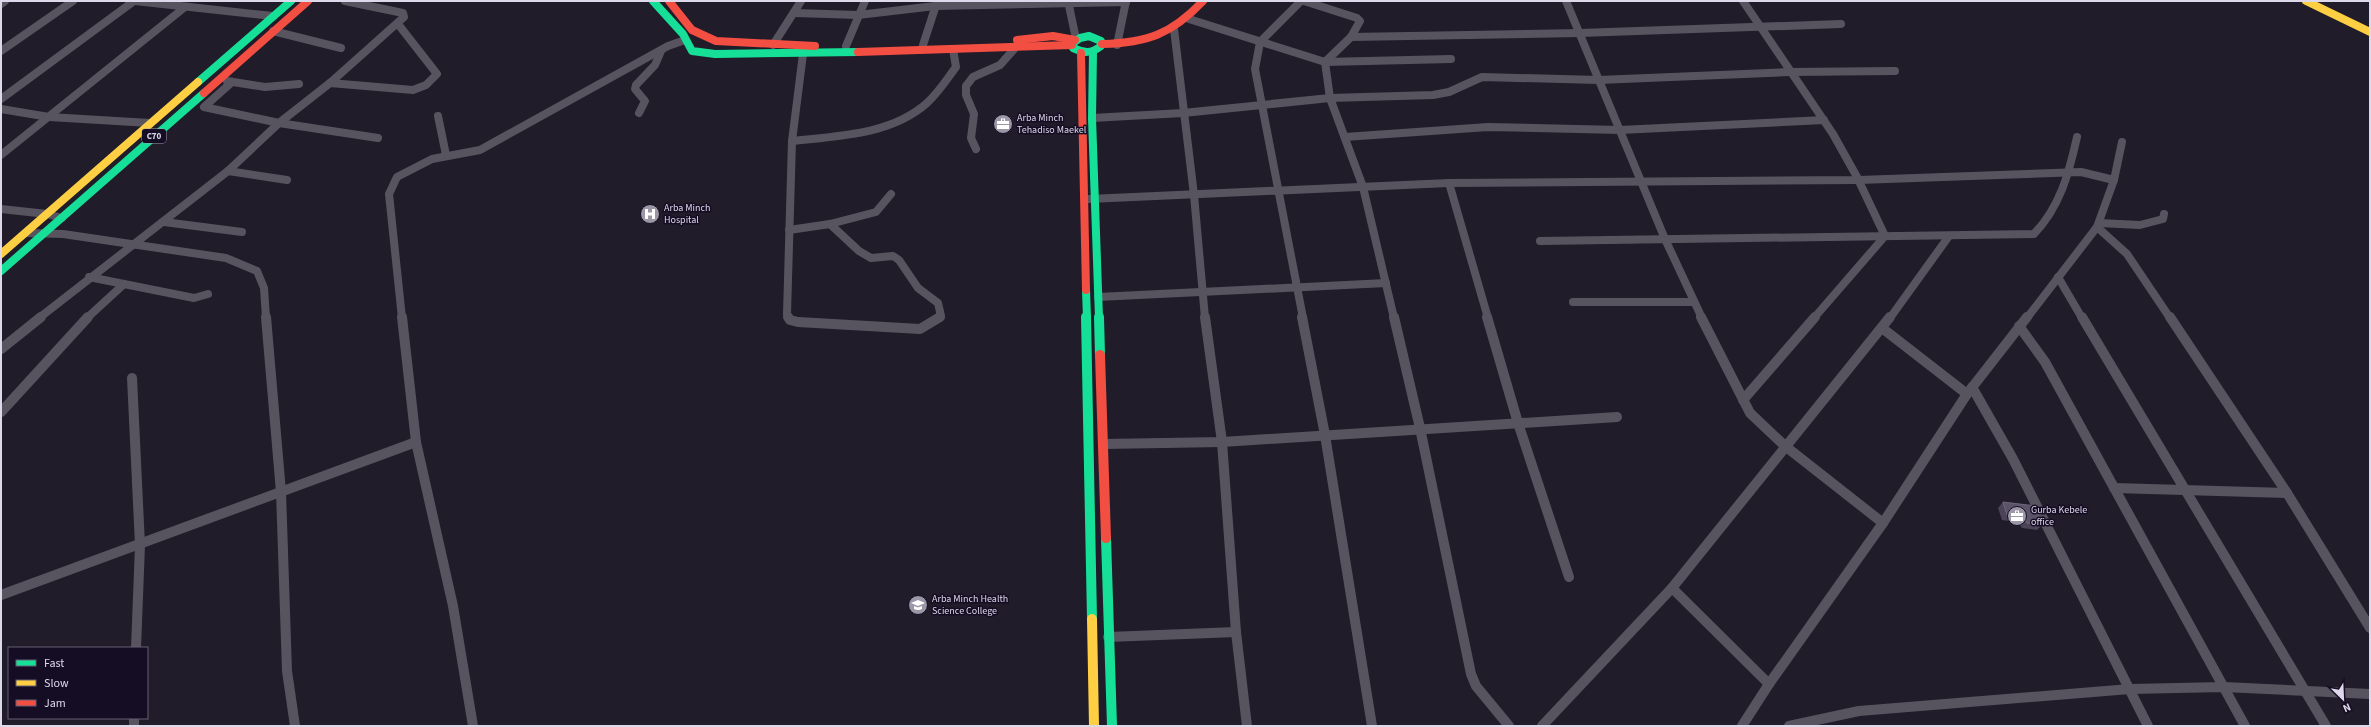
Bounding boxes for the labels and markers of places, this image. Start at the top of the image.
place label: Arba Minch Tehadiso Maekel [1017,111,1087,137]
office icon: Arba Minch Tehadiso Maekel [992,113,1014,135]
place label: Arba Minch Hospital [664,201,711,227]
hospital icon: Arba Minch Hospital [639,203,661,225]
place label: Gurba Kebele office [2031,503,2087,529]
office icon: Gurba Kebele office [2006,505,2028,527]
place label: Arba Minch Health Science College [932,592,1008,618]
school or university icon: Arba Minch Health Science College [907,594,929,616]

